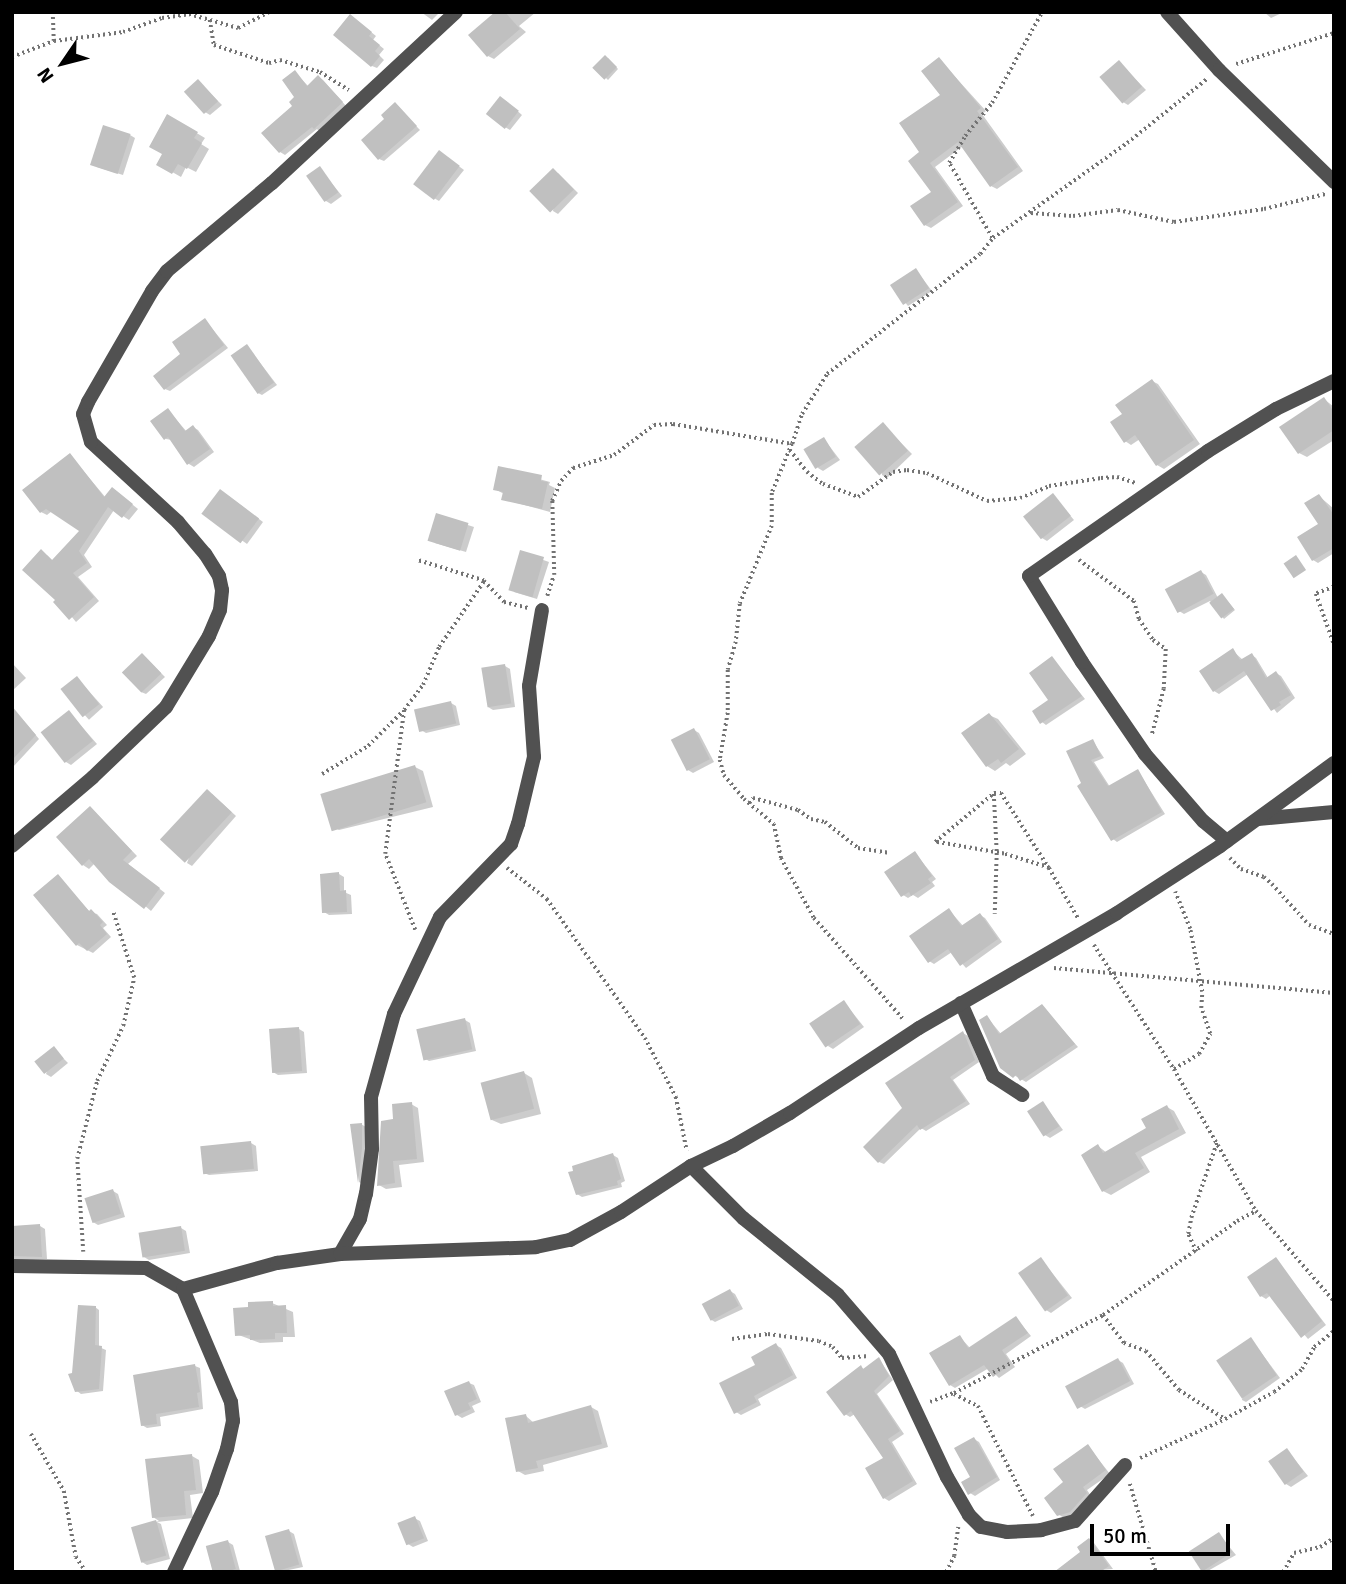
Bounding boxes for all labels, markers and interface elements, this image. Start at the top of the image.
north arrow [28,28,98,98]
text: N [32,63,59,87]
scale bar [1094,1510,1234,1554]
text: 50 m [1103,1523,1147,1549]

